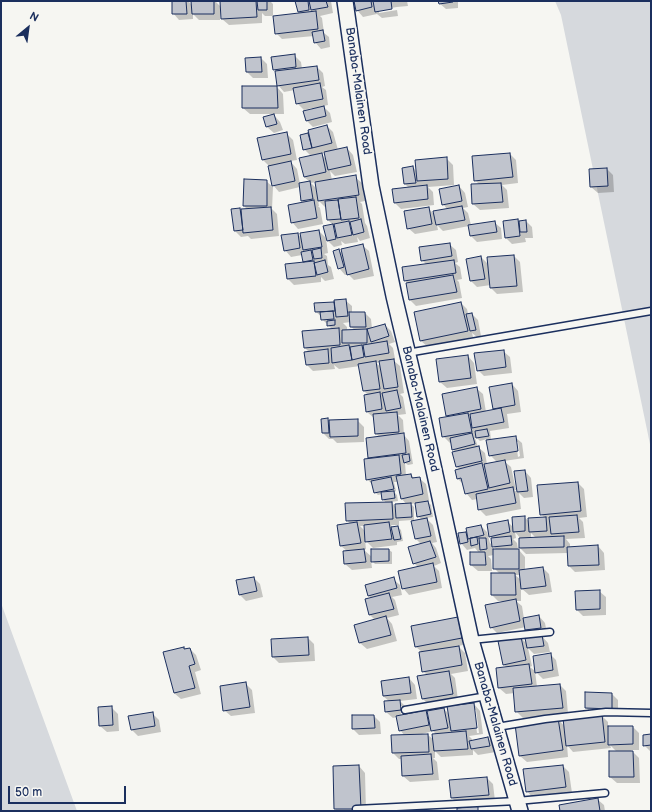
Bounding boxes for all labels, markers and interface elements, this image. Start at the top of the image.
north arrow [8,8,48,48]
text: N [27,9,41,25]
street label: Banaba-Malainen Road [342,26,374,156]
street label: Banaba-Malainen Road [399,345,441,473]
street label: Banaba-Malainen Road [470,660,520,788]
scale bar [10,778,128,804]
text: 50 m [15,785,42,800]

